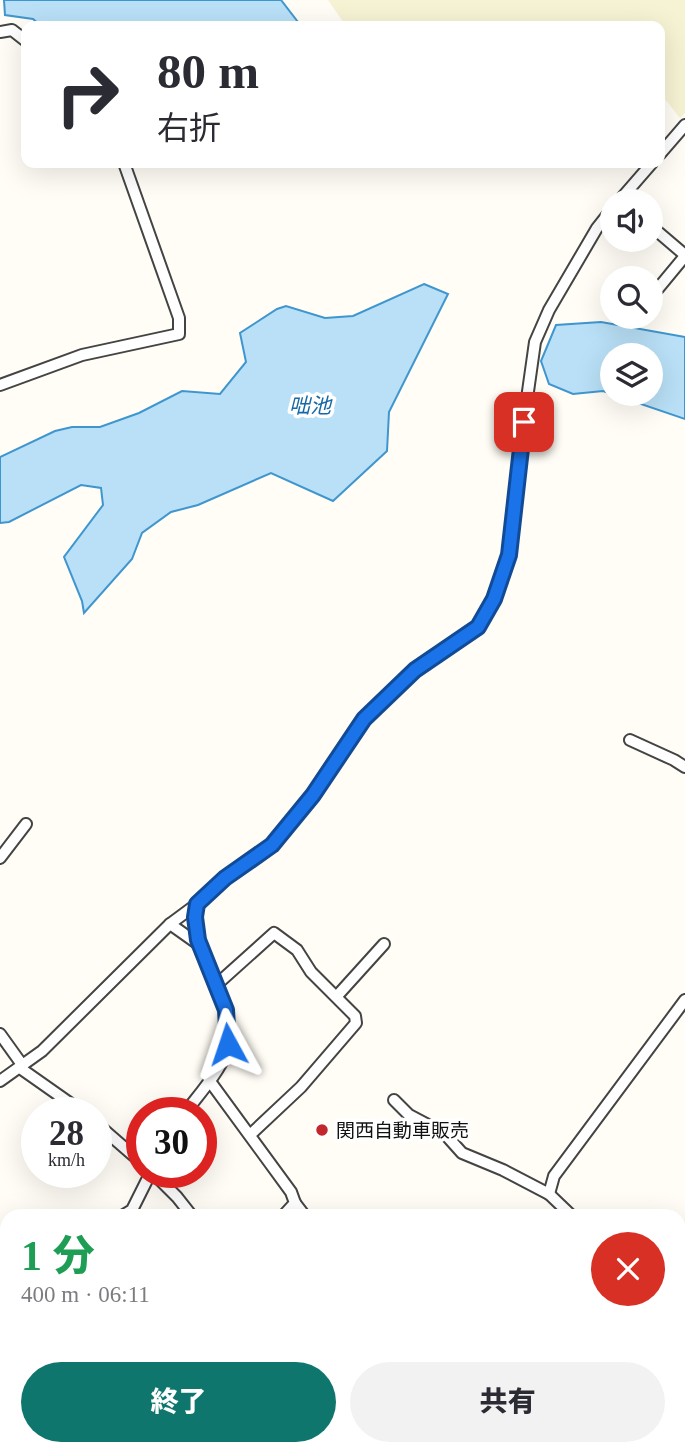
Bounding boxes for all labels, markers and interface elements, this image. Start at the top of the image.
text: 80 m [157,44,259,99]
icon: right [42,49,133,140]
text: 右折 [157,110,221,146]
map controls [600,189,663,406]
button: sound [600,189,663,252]
button: search [600,266,663,329]
button: layers [600,343,663,406]
pin [494,392,554,452]
water label: 咄池 [289,394,333,418]
icon: arrive [505,403,543,441]
position arrow [191,1007,265,1081]
speed limit sign: 30 [126,1097,217,1188]
text: 28 [49,1114,84,1153]
place label: 関西自動車販売 [336,1120,469,1141]
marker: 関西自動車販売 [314,1122,330,1138]
text: km/h [48,1150,85,1170]
button: close [591,1232,665,1306]
text: 1 分 [21,1233,95,1279]
text: 400 m · 06:11 [21,1282,150,1307]
button: 終了 [21,1362,336,1442]
button: 共有 [350,1362,665,1442]

